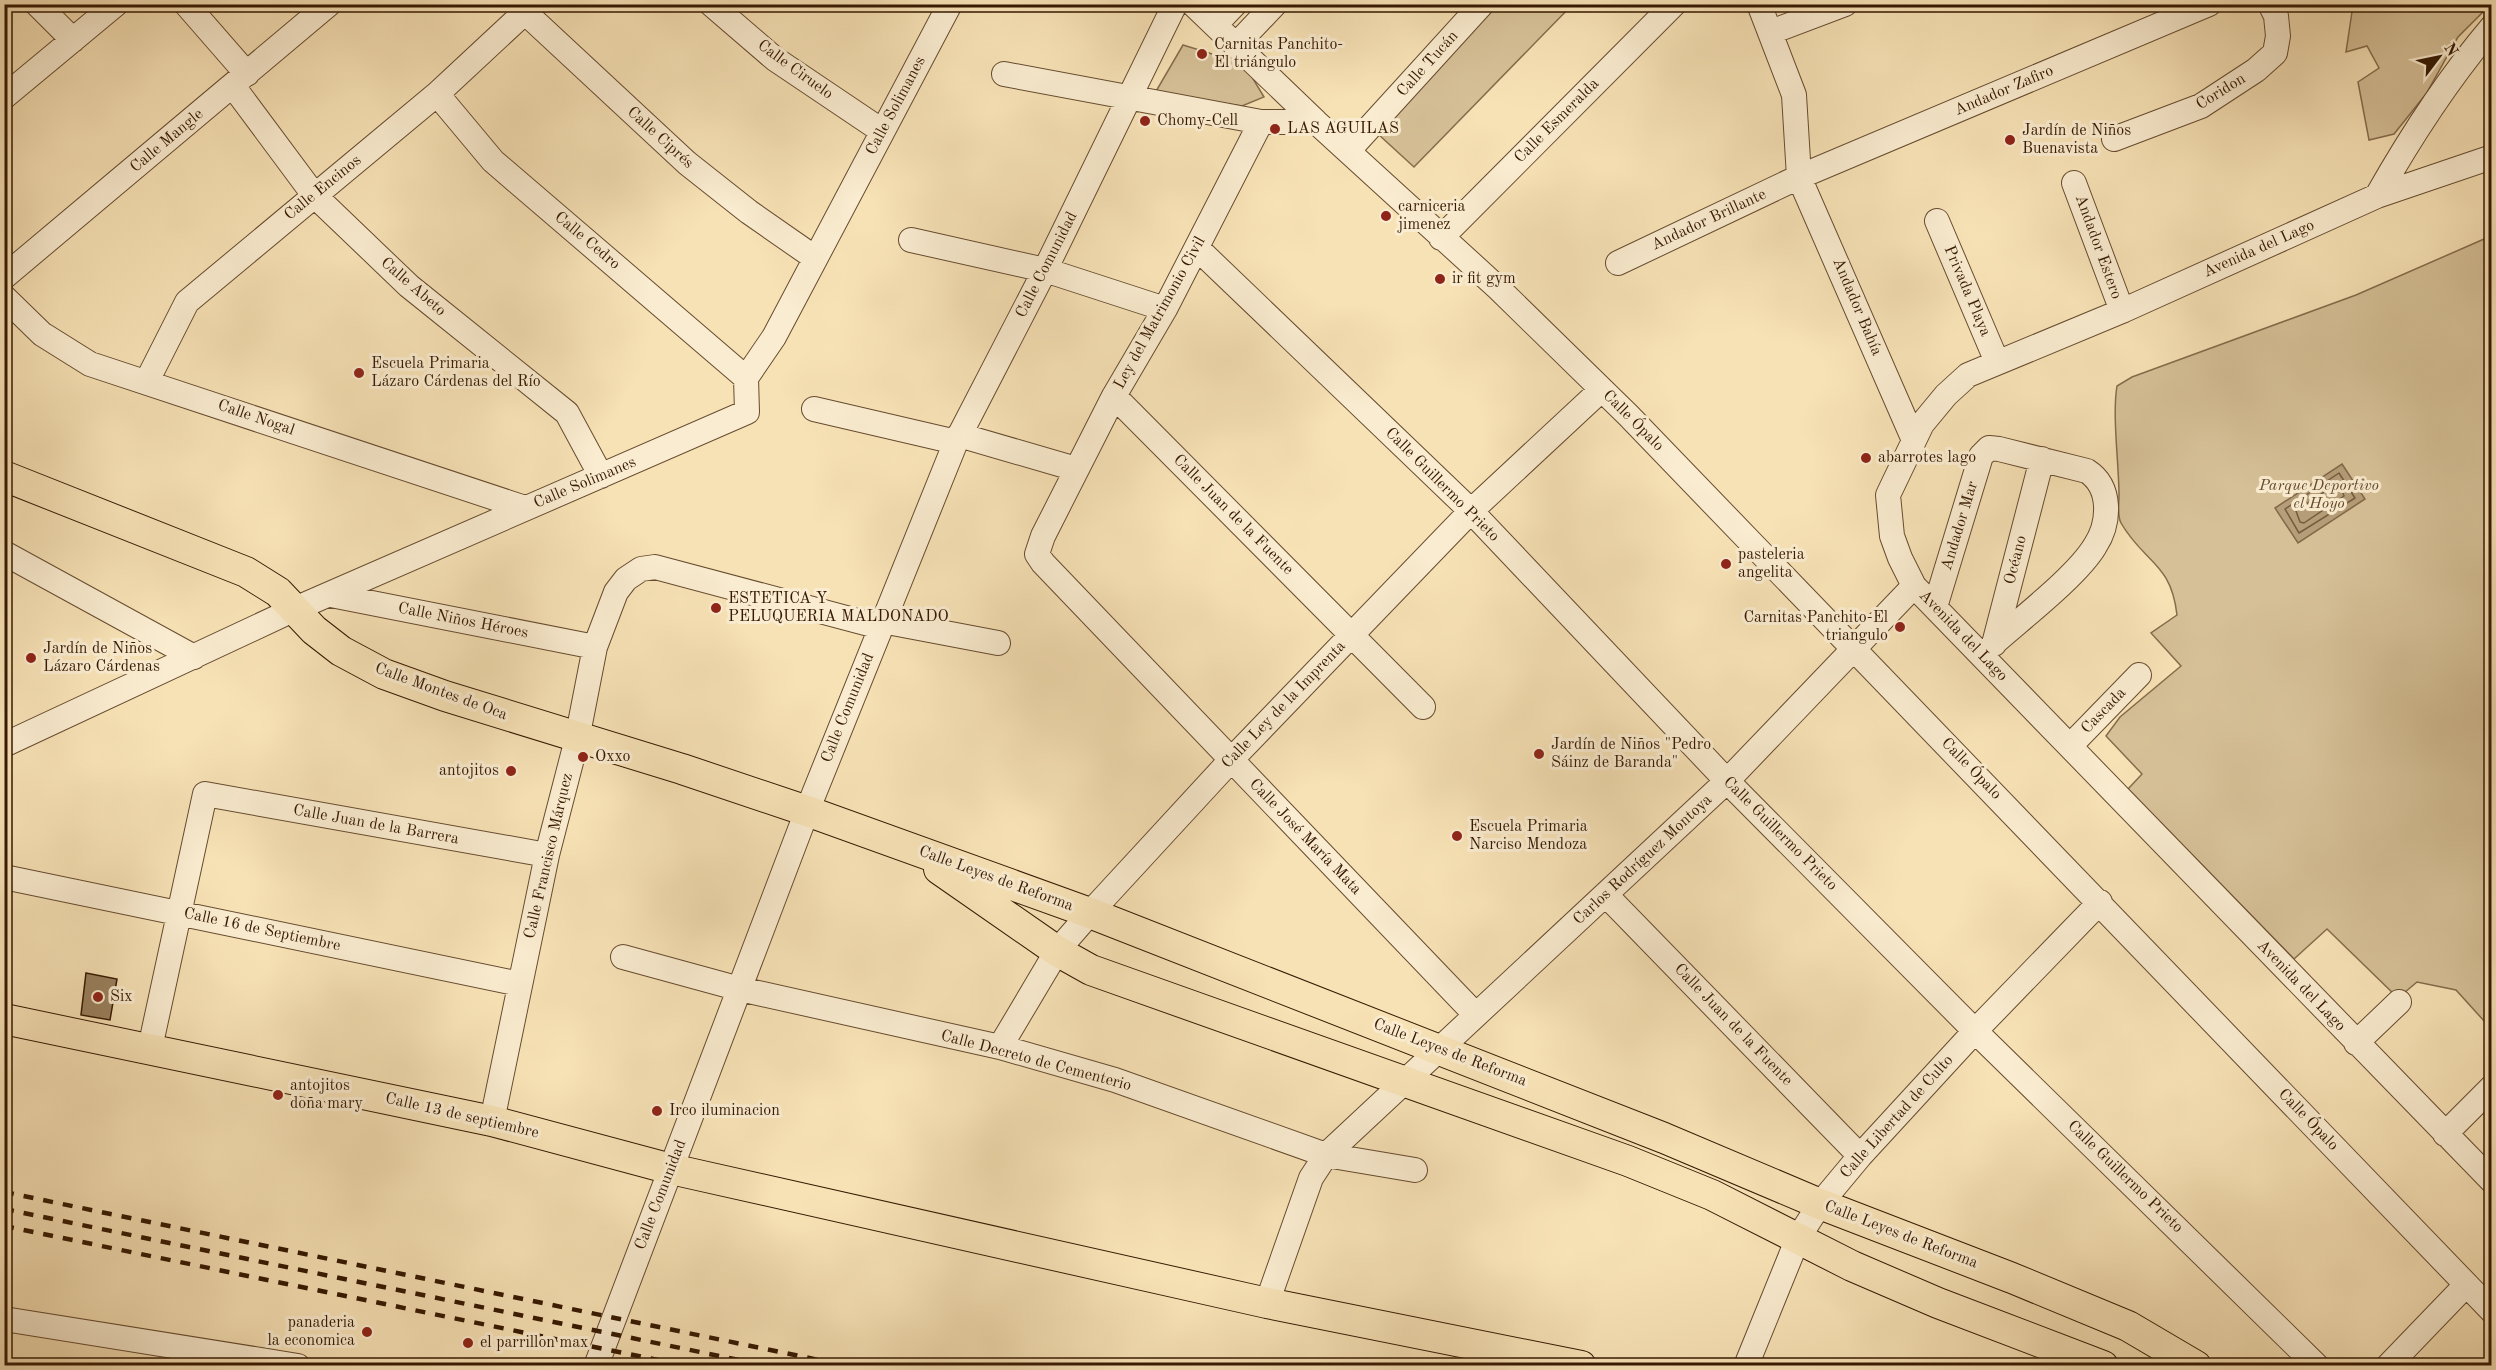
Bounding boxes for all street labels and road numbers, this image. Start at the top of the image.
street label: Calle Tucán [1394,28,1462,100]
street label: Calle Ciruelo [754,37,836,103]
street label: Calle Solimanes [863,54,929,158]
street label: Andador Zafiro [1952,63,2056,119]
street label: Coridon [2194,71,2249,113]
street label: Calle Esmeralda [1512,76,1602,166]
street label: Calle Ciprés [624,104,696,172]
street label: Calle Mangle [128,106,206,176]
street label: Calle Encinos [282,152,364,224]
street label: Andador Brillante [1649,186,1769,254]
street label: Andador Estero [2072,193,2124,301]
street label: Calle Cedro [551,209,623,273]
street label: Calle Comunidad [1013,209,1081,321]
street label: Avenida del Lago [2201,217,2317,281]
street label: Ley del Matrimonio Civil [1111,234,1209,392]
street label: Privada Playa [1941,243,1993,339]
street label: Calle Abeto [377,255,449,319]
street label: Andador Bahía [1829,256,1885,358]
street label: Calle Ópalo [1599,384,1670,455]
street label: Calle Nogal [215,397,297,439]
street label: Calle Guillermo Prieto [1382,425,1502,545]
street label: Calle Juan de la Fuente [1170,452,1296,578]
street label: Calle Solimanes [532,454,638,512]
street label: Andador Mar [1939,479,1981,572]
street label: Océano [2002,534,2030,586]
street label: Avenida del Lago [1916,587,2010,685]
street label: Calle Niños Héroes [396,601,530,642]
street label: Calle Ley de la Imprenta [1219,638,1349,772]
street label: Calle Comunidad [819,651,877,765]
street label: Calle Montes de Oca [373,661,509,723]
street label: Cascada [2079,685,2130,737]
street label: Calle Ópalo [1938,732,2008,803]
street label: Calle Francisco Márquez [522,772,576,940]
street label: Calle Guillermo Prieto [1720,774,1840,894]
street label: Calle José María Mata [1246,776,1364,898]
street label: Carlos Rodríguez Montoya [1571,792,1715,928]
street label: Calle Juan de la Barrera [292,803,460,847]
street label: Calle Leyes de Reforma [917,844,1075,914]
street label: Calle 16 de Septiembre [182,906,342,954]
street label: Avenida del Lago [2254,937,2348,1035]
street label: Calle Juan de la Fuente [1671,961,1795,1089]
street label: Calle Leyes de Reforma [1371,1016,1529,1090]
street label: Calle Decreto de Cementerio [939,1028,1133,1094]
street label: Calle Libertad de Culto [1838,1052,1956,1182]
street label: Calle Ópalo [2275,1083,2345,1154]
street label: Calle 13 de septiembre [384,1091,540,1141]
street label: Calle Guillermo Prieto [2064,1118,2186,1236]
street label: Calle Comunidad [633,1138,689,1252]
street label: Calle Leyes de Reforma [1822,1198,1980,1272]

